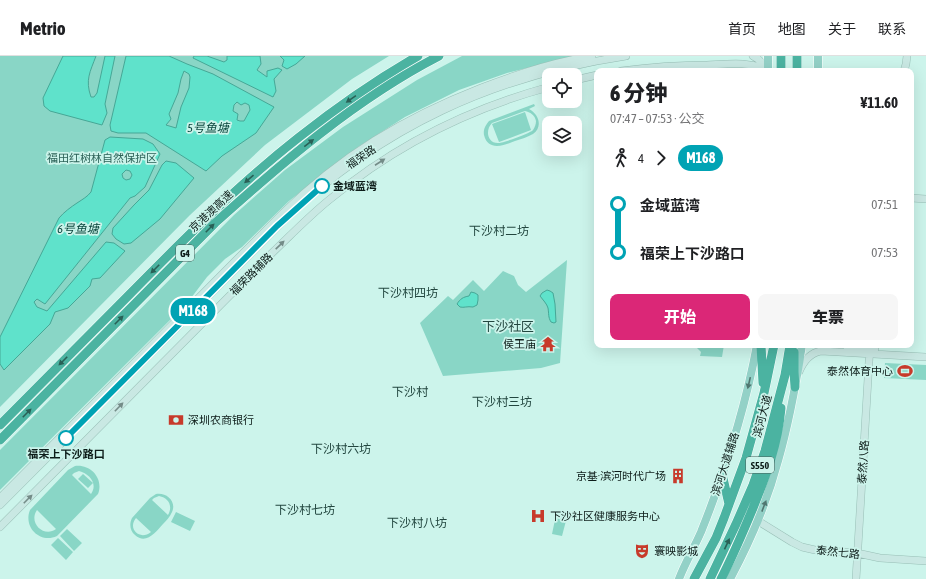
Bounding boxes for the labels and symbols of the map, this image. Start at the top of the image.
one-way arrow [346,95,356,103]
water label: 5号鱼塘 [187,121,231,135]
one-way arrow [303,139,314,147]
street label: 福荣路 [344,143,378,171]
park label: 福田红树林自然保护区 [47,152,157,164]
one-way arrow [374,159,386,166]
one-way arrow [243,175,254,184]
marker: 金域蓝湾 [314,178,330,194]
place label: 金域蓝湾 [333,180,377,192]
street label: 京港澳高速 [187,188,235,234]
water label: 6号鱼塘 [57,222,101,236]
one-way arrow [205,223,215,233]
district label: 下沙村二坊 [469,224,529,238]
one-way arrow [275,240,285,250]
road number: G4 [176,245,194,261]
street label: 福荣路辅路 [227,250,275,298]
one-way arrow [150,264,160,274]
district label: 下沙村四坊 [378,286,438,300]
line badge: M168 [165,298,221,324]
one-way arrow [114,315,124,325]
district label: 下沙社区 [482,319,534,334]
temple icon: 侯王庙 [539,335,557,353]
place label: 侯王庙 [503,338,536,350]
one-way arrow [58,356,68,366]
sports icon: 泰然体育中心 [896,362,914,380]
place label: 泰然体育中心 [827,365,893,377]
one-way arrow [745,377,751,389]
district label: 下沙村 [392,385,429,399]
street label: 滨河大道 [751,393,773,439]
district label: 下沙村三坊 [472,395,532,409]
one-way arrow [114,402,124,412]
one-way arrow [23,408,32,418]
bank icon: 深圳农商银行 [167,411,185,429]
place label: 深圳农商银行 [188,414,254,426]
marker: 福荣上下沙路口 [58,430,74,446]
street label: 滨河大道辅路 [709,431,741,497]
street label: 泰然八路 [855,440,871,484]
district label: 下沙村六坊 [311,442,371,456]
place label: 福荣上下沙路口 [28,448,105,460]
road number: S550 [746,457,774,473]
building icon: 京基·滨河时代广场 [669,467,687,485]
place label: 京基·滨河时代广场 [576,470,666,482]
one-way arrow [23,494,32,504]
one-way arrow [761,499,767,511]
district label: 下沙村七坊 [275,503,335,517]
hospital icon: 下沙社区健康服务中心 [529,507,547,525]
place label: 下沙社区健康服务中心 [550,510,660,522]
district label: 下沙村八坊 [387,516,447,530]
one-way arrow [724,538,730,550]
theatre icon: 寰映影城 [633,542,651,560]
street label: 泰然七路 [815,544,861,560]
place label: 寰映影城 [654,545,698,557]

